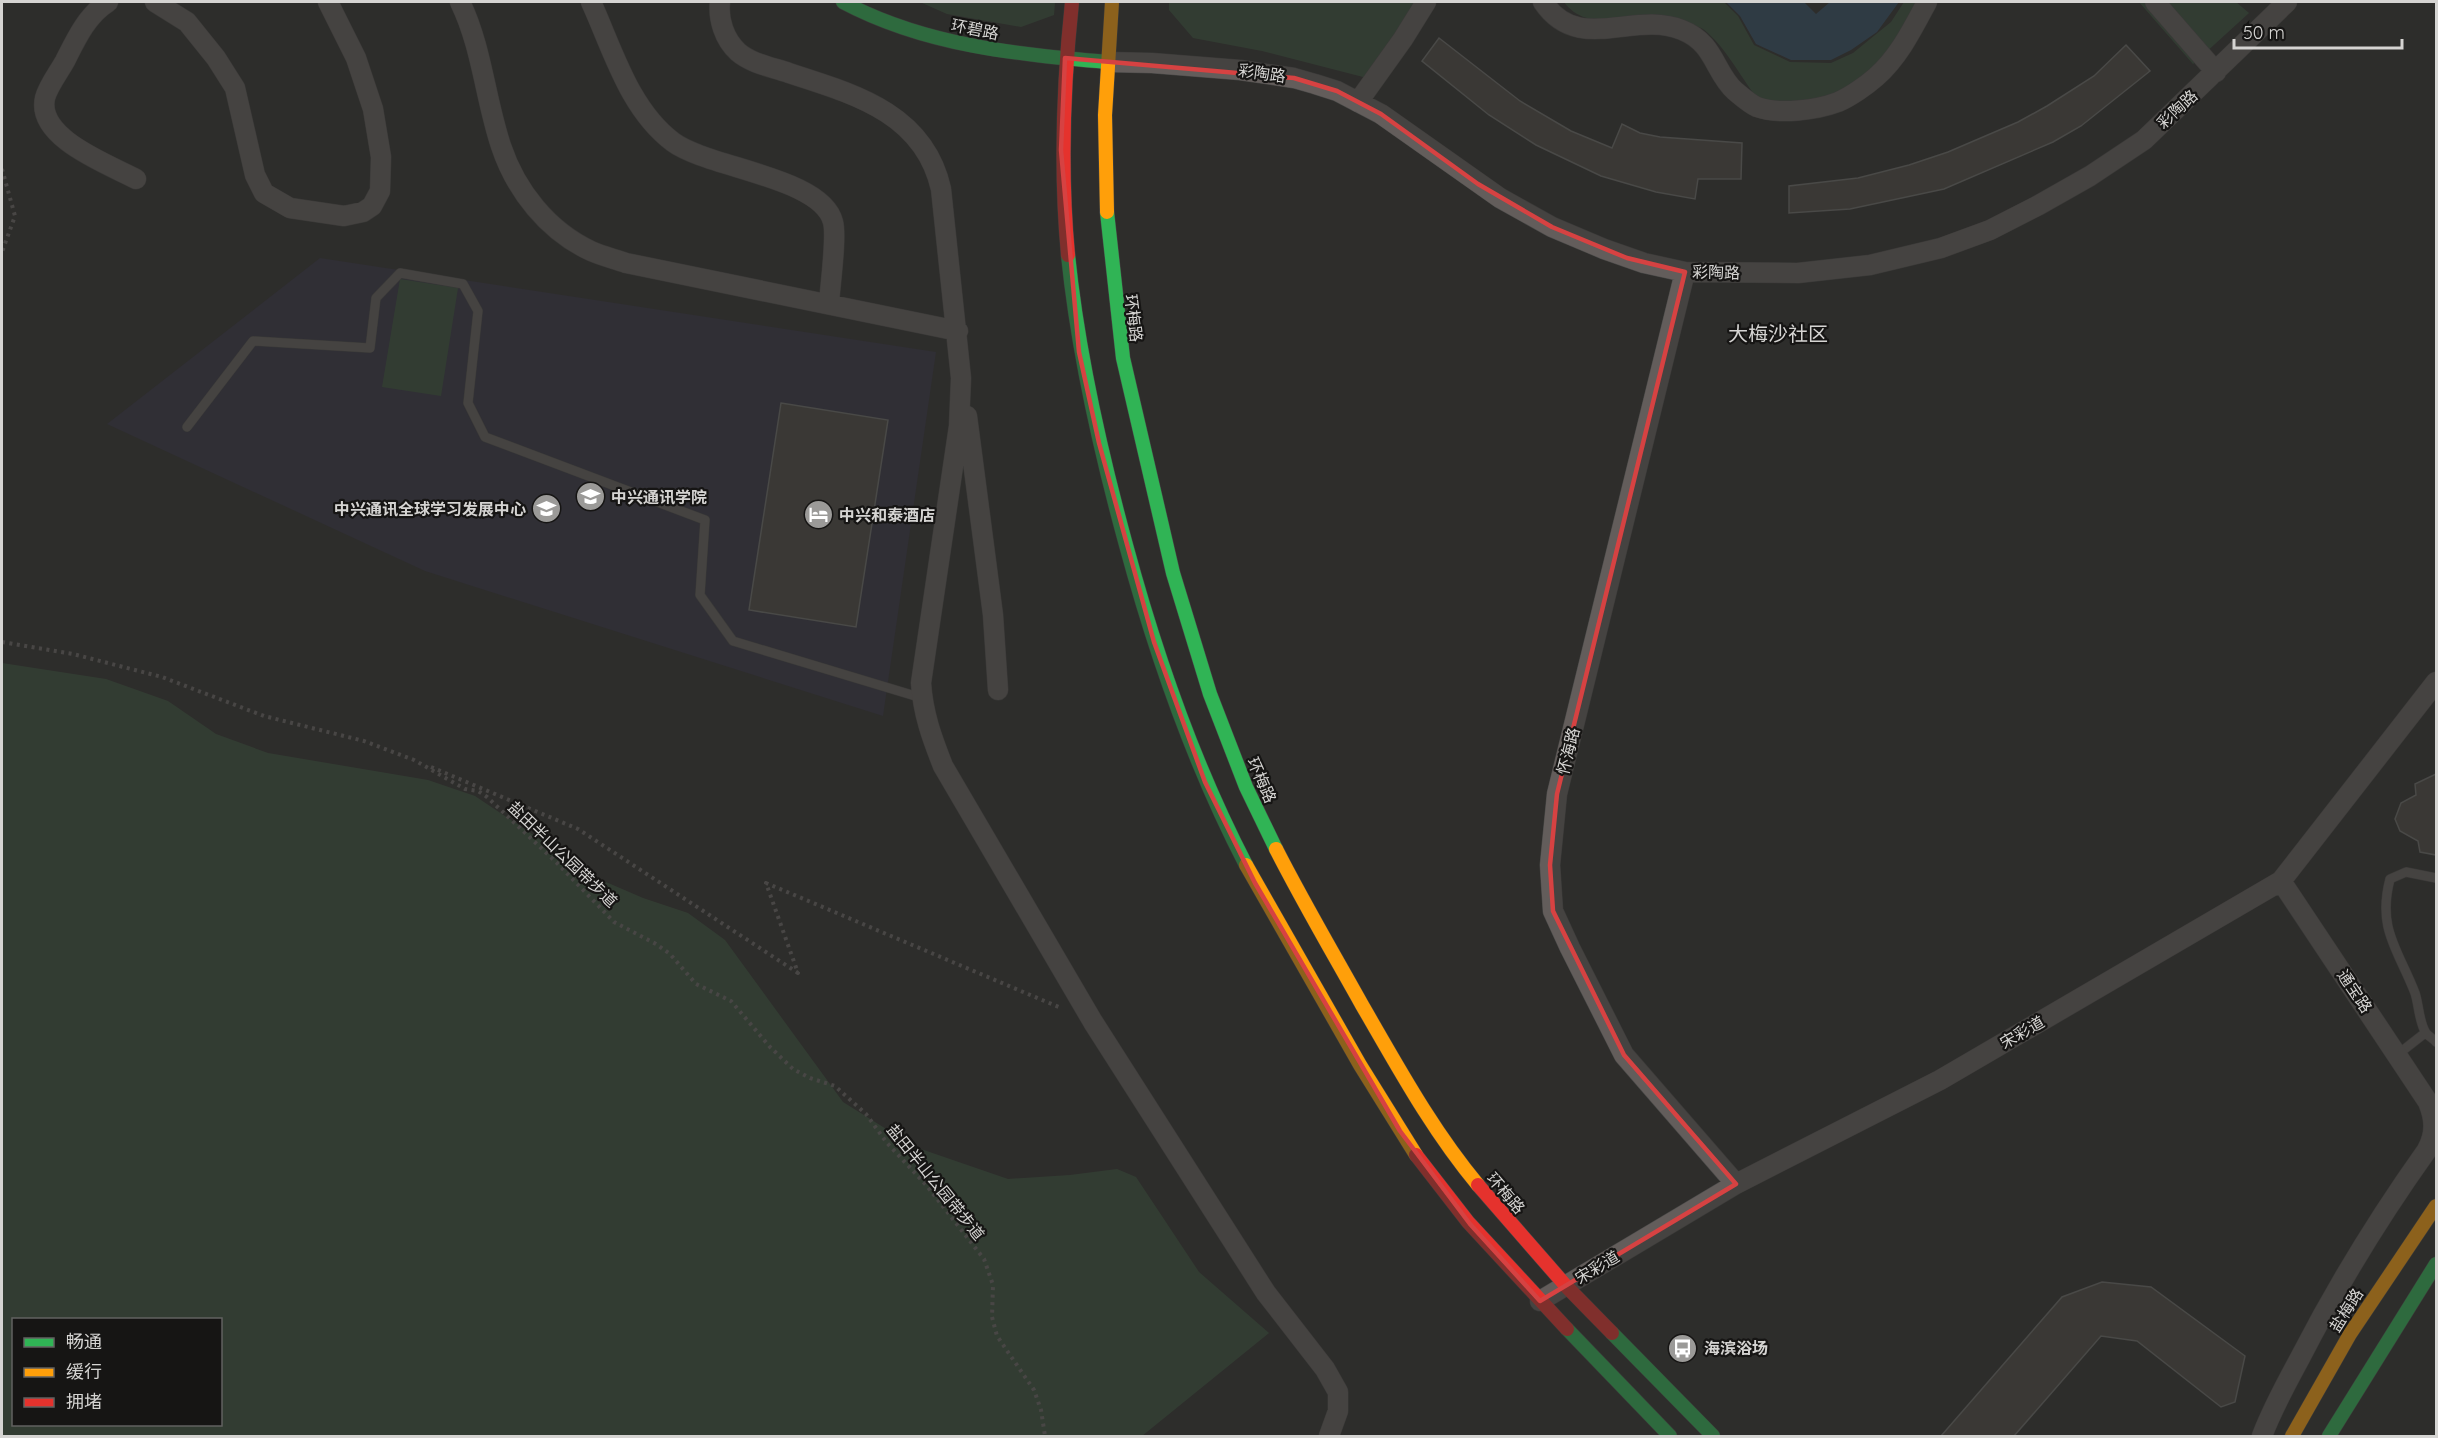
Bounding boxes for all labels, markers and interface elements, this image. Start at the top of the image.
scale bar [2234,12,2402,50]
street label: 环碧路 [950,15,1000,43]
text: 50 m [2243,21,2285,44]
street label: 彩陶路 [1237,60,1287,86]
street label: 彩陶路 [2153,85,2201,133]
street label: 彩陶路 [1692,262,1740,282]
street label: 环梅路 [1121,293,1147,343]
district label: 大梅沙社区 [1728,321,1828,346]
school or university icon: 中兴通讯学院 [574,481,606,513]
place label: 中兴通讯学院 [611,487,707,507]
school or university icon: 中兴通讯全球学习发展中心 [531,493,563,525]
place label: 中兴通讯全球学习发展中心 [334,499,526,519]
hotel icon: 中兴和泰酒店 [802,499,834,531]
place label: 中兴和泰酒店 [839,505,935,525]
street label: 怀海路 [1552,725,1584,777]
street label: 环梅路 [1243,754,1281,806]
street label: 盐田半山公园带步道 [504,797,622,911]
street label: 通宝路 [2333,966,2377,1016]
street label: 宋彩道 [1996,1011,2048,1053]
street label: 盐田半山公园带步道 [883,1120,989,1244]
street label: 环梅路 [1483,1168,1529,1218]
street label: 宋彩道 [1571,1246,1623,1288]
street label: 盐梅路 [2325,1284,2367,1336]
legend [12,1318,222,1426]
text: 畅通 [66,1330,102,1353]
bus stop icon: 海滨浴场 [1667,1332,1699,1364]
place label: 海滨浴场 [1704,1338,1768,1358]
text: 缓行 [66,1360,102,1383]
text: 拥堵 [66,1390,102,1413]

